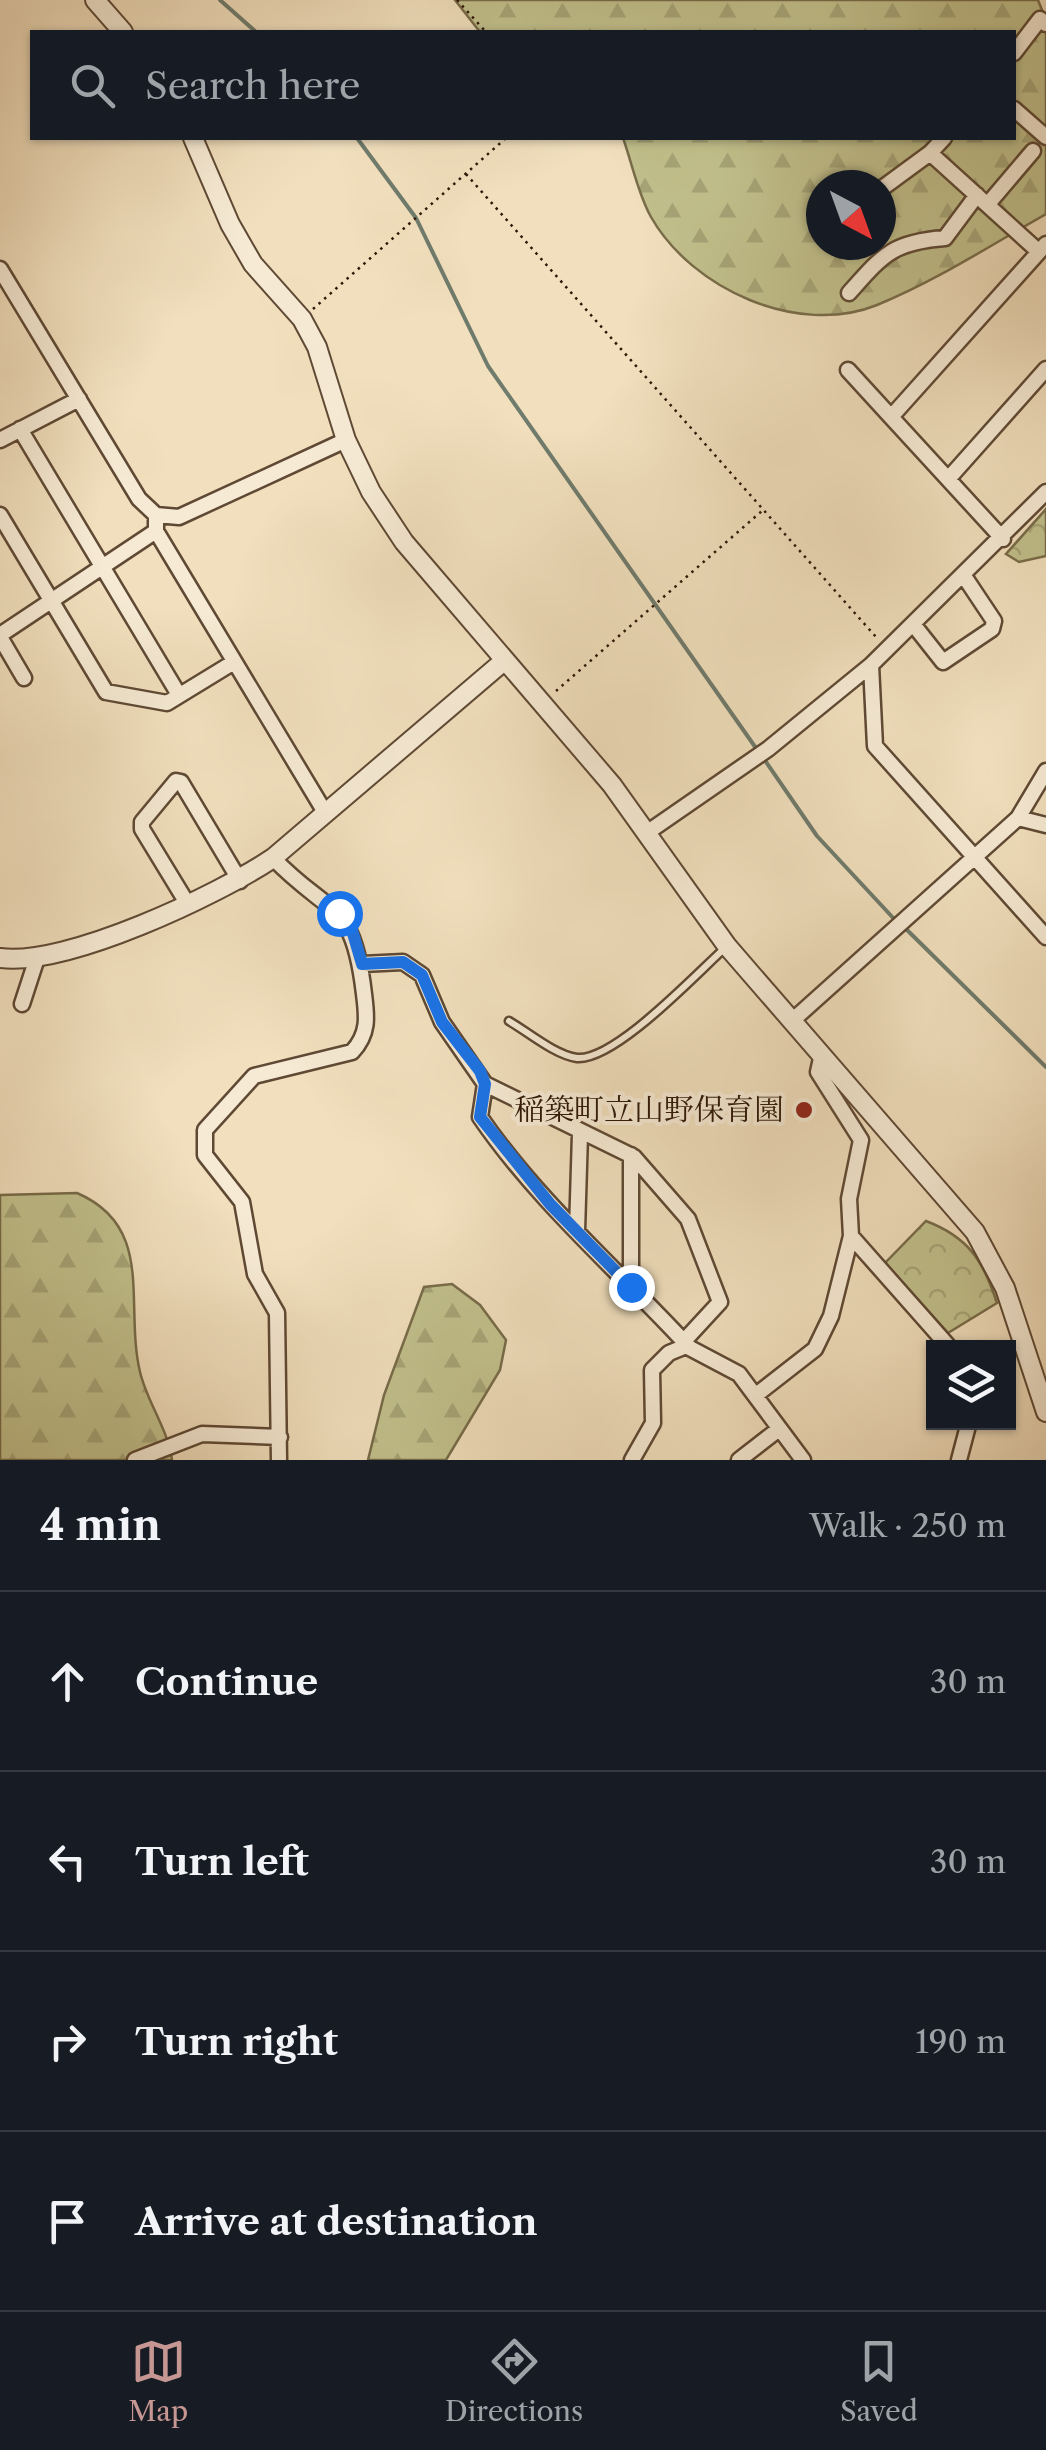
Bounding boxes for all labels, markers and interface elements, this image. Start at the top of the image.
search box [30,30,1016,140]
icon: search [65,58,120,113]
text: Search here [145,62,360,109]
north arrow [806,170,896,260]
route start [317,891,363,937]
place label: 稲築町立山野保育園 [514,1091,784,1128]
marker: 稲築町立山野保育園 [793,1099,815,1121]
route end [609,1265,655,1311]
map controls [926,1340,1016,1430]
button: layers [926,1340,1016,1430]
text: 4 min [40,1499,161,1551]
text: Walk · 250 m [809,1506,1006,1545]
icon: ahead [40,1654,95,1709]
text: Continue [135,1658,318,1705]
text: 30 m [930,1662,1006,1701]
icon: left [40,1834,95,1889]
text: Turn left [135,1838,309,1885]
text: 30 m [930,1842,1006,1881]
icon: right [40,2014,95,2069]
text: Turn right [135,2018,338,2065]
text: 190 m [915,2022,1006,2061]
icon: arrive [40,2194,95,2249]
text: Arrive at destination [135,2198,538,2245]
tab: Map [128,2334,188,2428]
tab: Directions [445,2334,583,2428]
tab: Saved [840,2334,918,2428]

